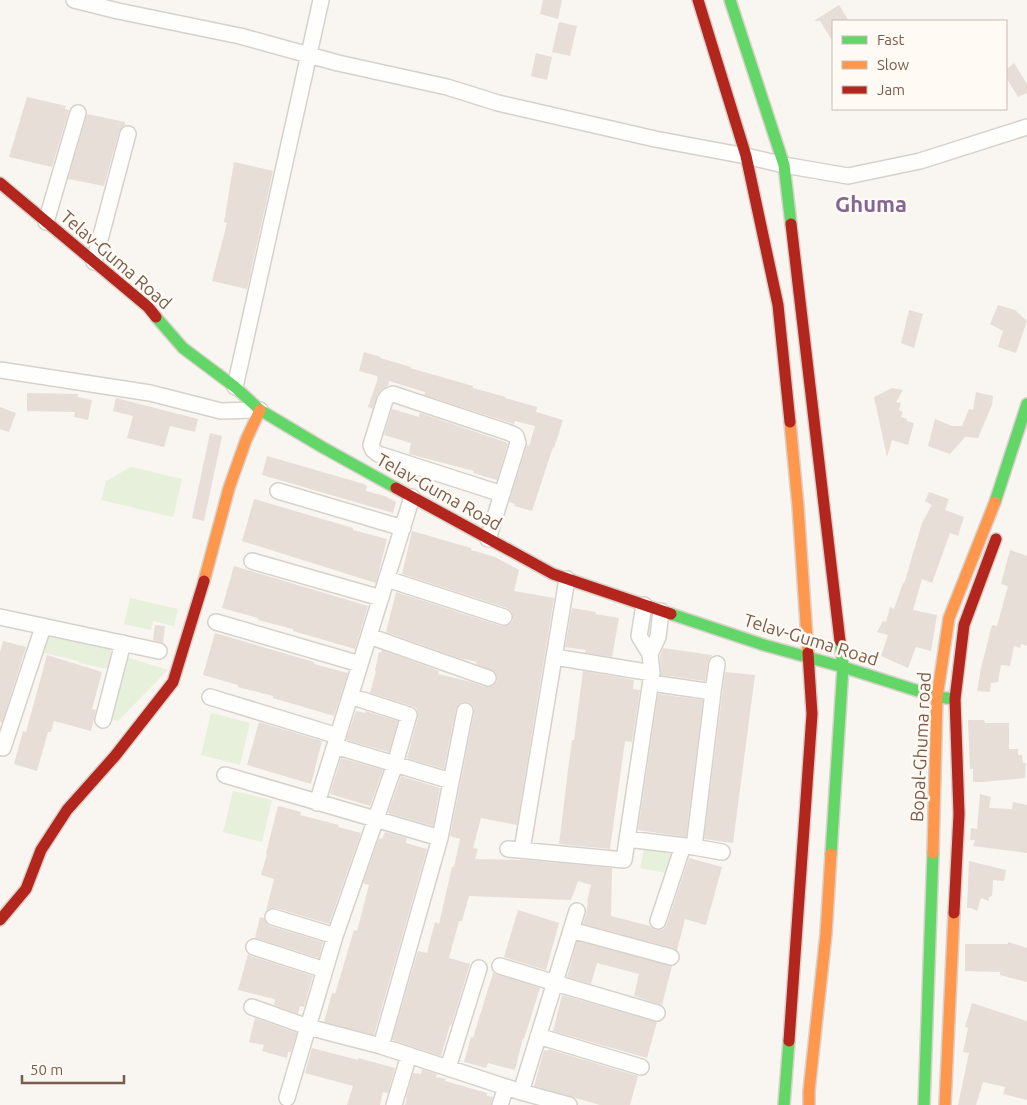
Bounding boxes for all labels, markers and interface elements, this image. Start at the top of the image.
legend [832,20,1007,110]
text: Fast [877,31,905,48]
text: Slow [877,56,910,73]
text: Jam [877,81,905,98]
district label: Ghuma [835,191,907,216]
street label: Telav-Guma Road [57,206,176,313]
street label: Telav-Guma Road [374,449,505,534]
street label: Telav-Guma Road [742,609,881,669]
street label: Bopal-Ghuma road [906,671,934,822]
scale bar [22,1052,125,1084]
text: 50 m [30,1061,63,1078]

